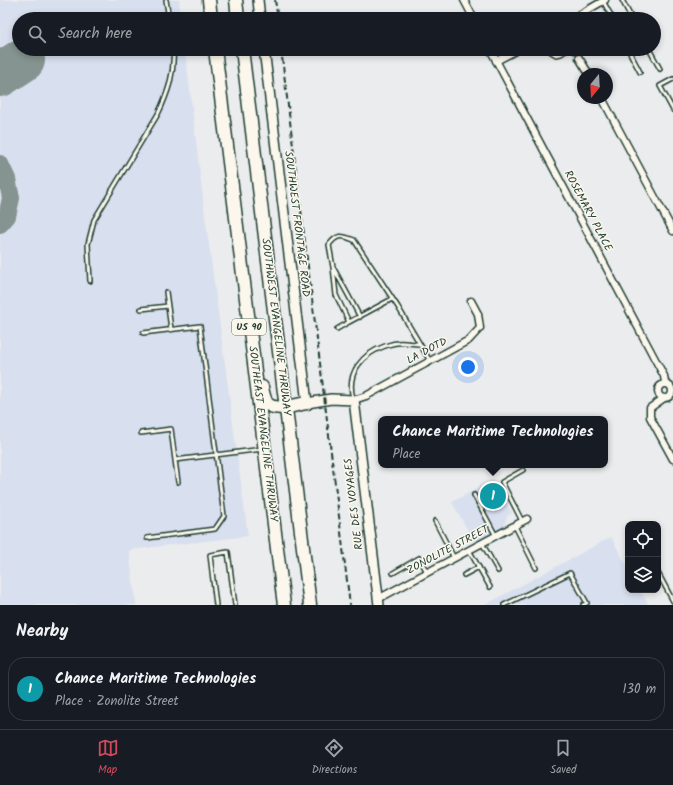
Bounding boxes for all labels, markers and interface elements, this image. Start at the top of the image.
search box [12,12,661,56]
text: Search here [58,22,132,46]
icon: search [26,23,48,45]
north arrow [577,68,613,104]
street label: SOUTHWEST FRONTAGE ROAD [279,150,315,298]
street label: ROSEMARY PLACE [559,167,617,255]
street label: SOUTHWEST EVANGELINE THRUWAY [256,237,296,417]
road number: US 90 [232,319,266,335]
street label: LA DOTD [403,333,451,369]
street label: SOUTHEAST EVANGELINE THRUWAY [243,345,283,524]
your location [458,357,478,377]
popup [378,416,608,468]
text: Chance Maritime Technologies [392,420,594,444]
text: Place [392,444,420,465]
street label: RUE DES VOYAGES [339,457,369,551]
pin: 1 [480,481,506,511]
street label: ZONOLITE STREET [404,520,493,579]
map controls [625,521,661,593]
button: locate [625,521,661,557]
button: layers [625,557,661,593]
text: Nearby [16,618,68,645]
text: Chance Maritime Technologies [55,667,256,691]
text: 1 [28,679,32,700]
text: 130 m [622,679,656,700]
text: Place · Zonolite Street [55,691,179,712]
tab: Map [97,737,119,779]
tab: Directions [312,737,357,779]
tab: Saved [550,737,576,779]

